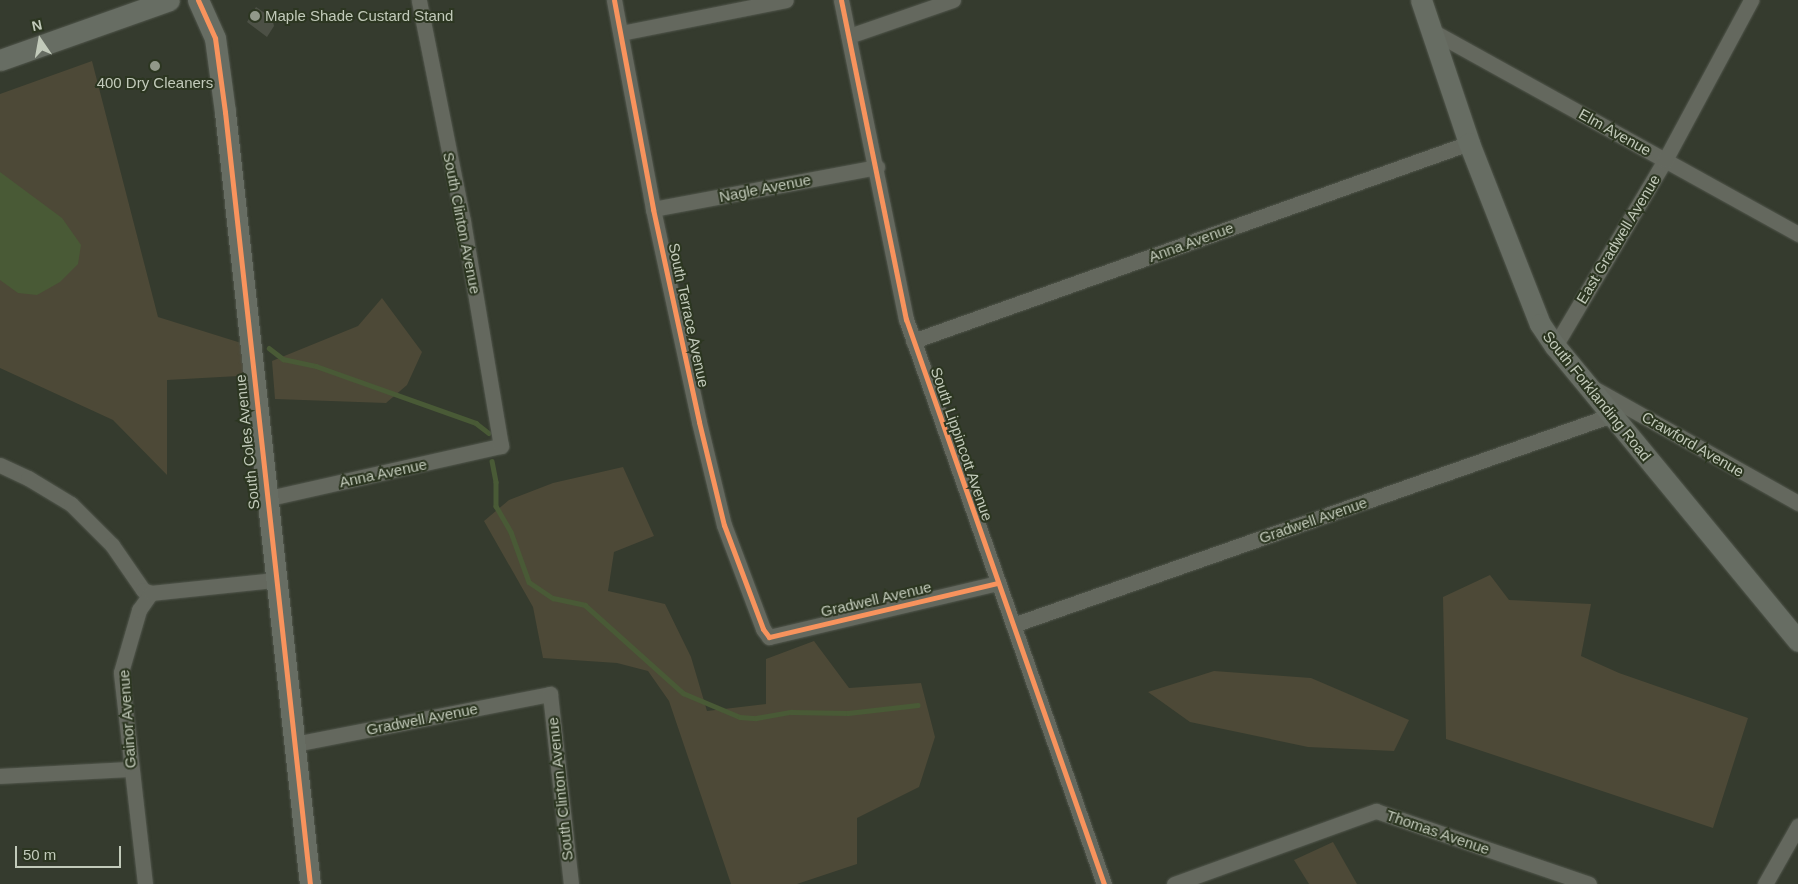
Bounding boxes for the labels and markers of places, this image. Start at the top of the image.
place label: Maple Shade Custard Stand [265,7,453,25]
marker: Maple Shade Custard Stand [249,10,261,22]
marker: 400 Dry Cleaners [149,60,161,72]
place label: 400 Dry Cleaners [97,74,213,92]

